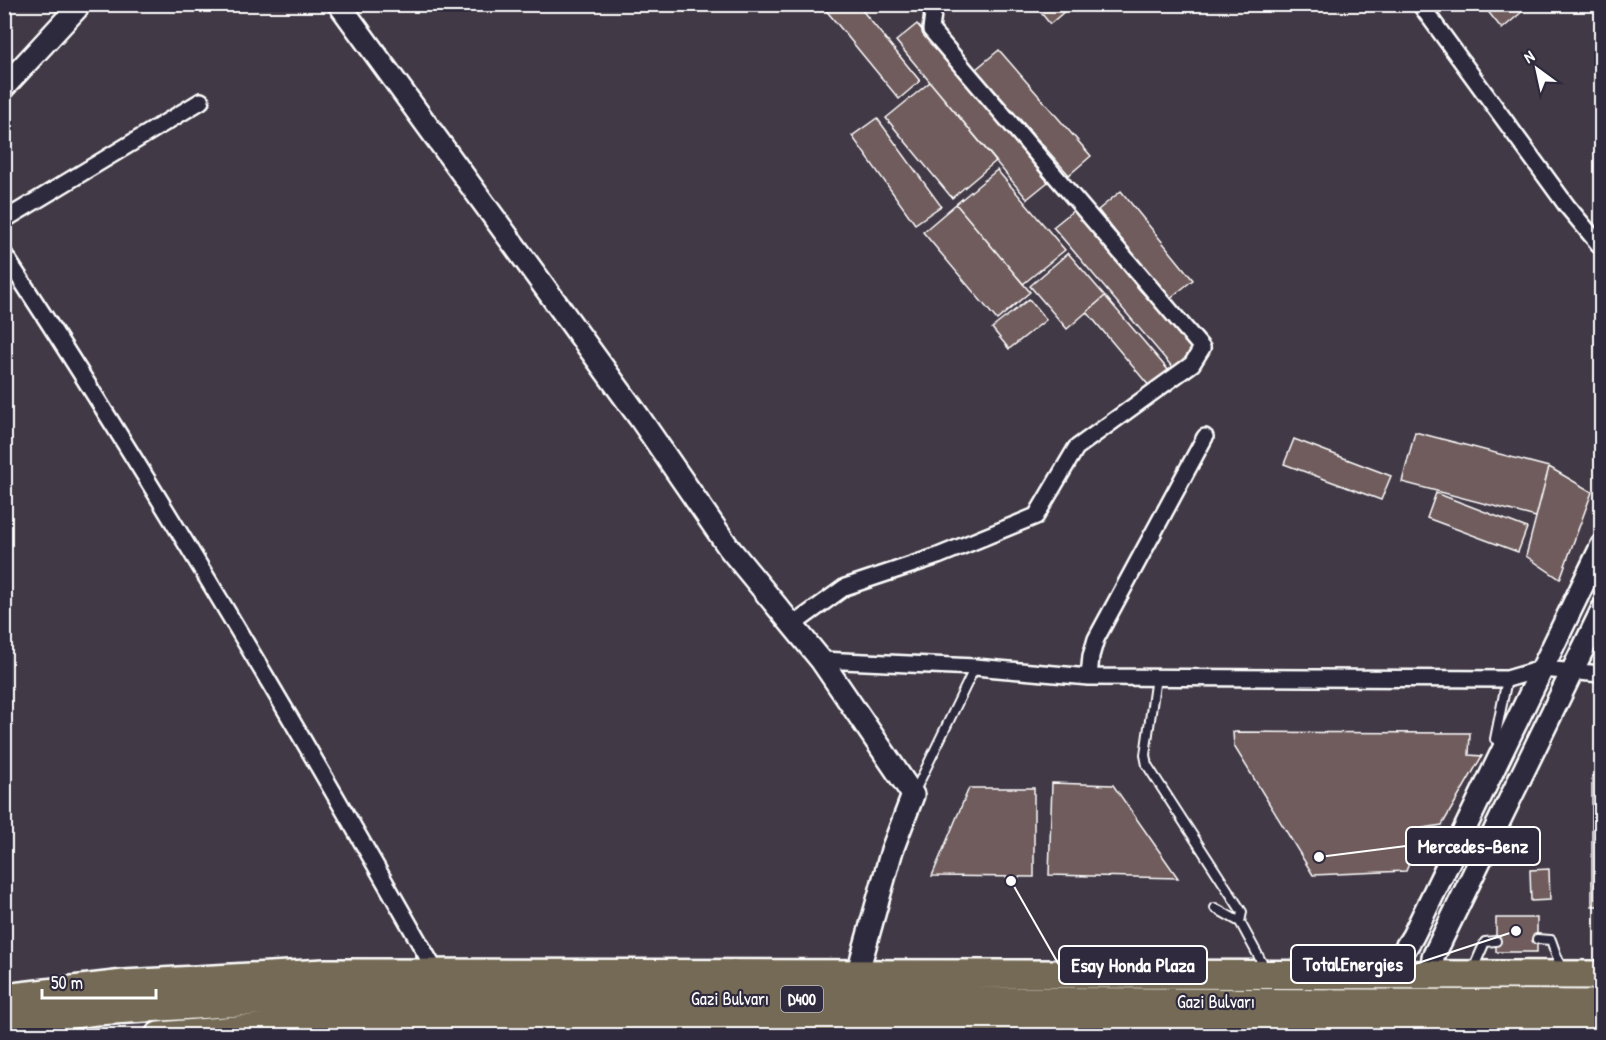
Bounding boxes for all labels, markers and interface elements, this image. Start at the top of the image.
north arrow [1507,39,1567,99]
text: N [1519,45,1539,68]
callout: Mercedes-Benz [1406,827,1540,865]
text: Mercedes-Benz [1418,832,1529,859]
callout: TotalEnergies [1291,945,1415,983]
callout: Esay Honda Plaza [1059,946,1207,984]
text: TotalEnergies [1302,950,1403,978]
text: Esay Honda Plaza [1071,951,1195,979]
scale bar [42,962,156,1000]
text: 50 m [51,970,83,995]
street label: Gazi Bulvarı [691,986,769,1011]
road number: D400 [781,986,823,1012]
street label: Gazi Bulvarı [1177,989,1255,1014]

